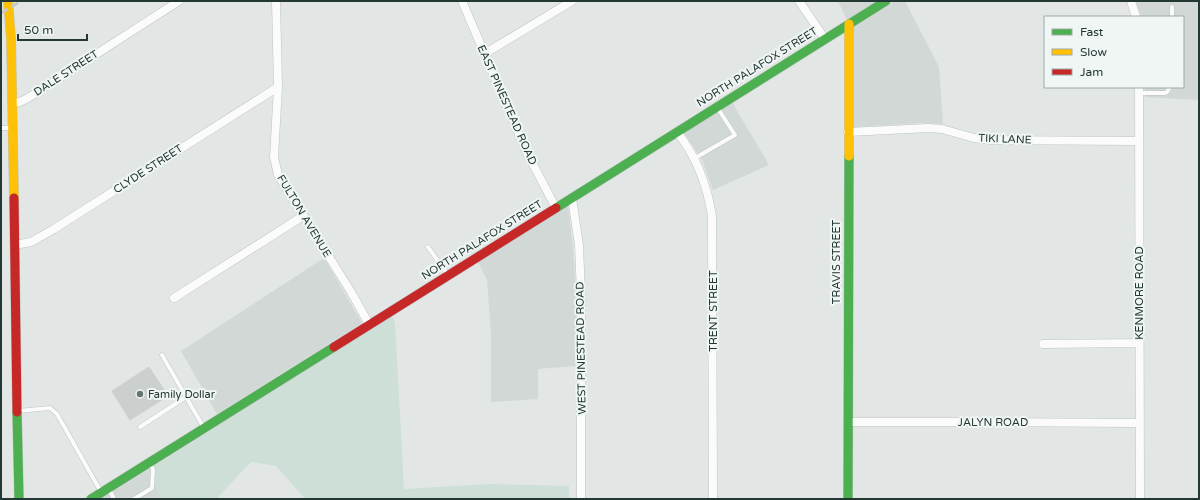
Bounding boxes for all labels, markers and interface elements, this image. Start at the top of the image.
scale bar [18,16,87,42]
legend [1044,16,1184,88]
text: 50 m [24,23,53,37]
street label: NORTH PALAFOX STREET [694,24,820,110]
text: Fast [1080,25,1104,39]
street label: EAST PINESTEAD ROAD [475,43,539,167]
text: Slow [1080,45,1107,59]
street label: DALE STREET [31,47,101,99]
text: Jam [1080,65,1103,79]
street label: TIKI LANE [978,132,1032,146]
street label: CLYDE STREET [111,142,185,196]
street label: FULTON AVENUE [274,172,334,260]
street label: NORTH PALAFOX STREET [419,197,545,283]
street label: TRAVIS STREET [830,220,843,304]
street label: KENMORE ROAD [1133,246,1146,340]
street label: TRENT STREET [707,270,720,352]
street label: WEST PINESTEAD ROAD [573,281,589,415]
place label: Family Dollar [148,388,216,401]
marker: Family Dollar [135,389,145,399]
street label: JALYN ROAD [958,416,1028,429]

